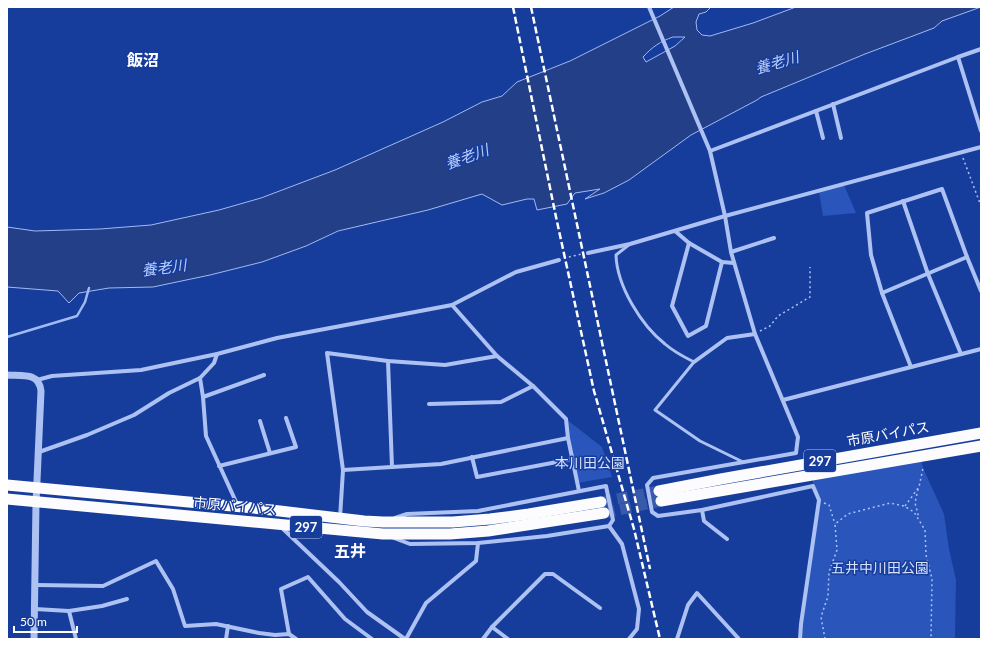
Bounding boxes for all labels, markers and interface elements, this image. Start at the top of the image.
water label: 養老川 [753,47,803,77]
district label: 飯沼 [126,50,159,69]
water label: 養老川 [442,139,493,172]
water label: 養老川 [140,255,189,279]
street label: 市原バイパス [845,418,931,449]
road number: 297 [804,450,836,472]
park label: 本川田公園 [555,454,625,471]
street label: 市原バイパス [193,493,277,518]
road number: 297 [290,516,322,538]
district label: 五井 [334,541,366,560]
park label: 五井中川田公園 [831,559,929,576]
scale bar [14,608,77,634]
text: 50 m [20,614,47,629]

